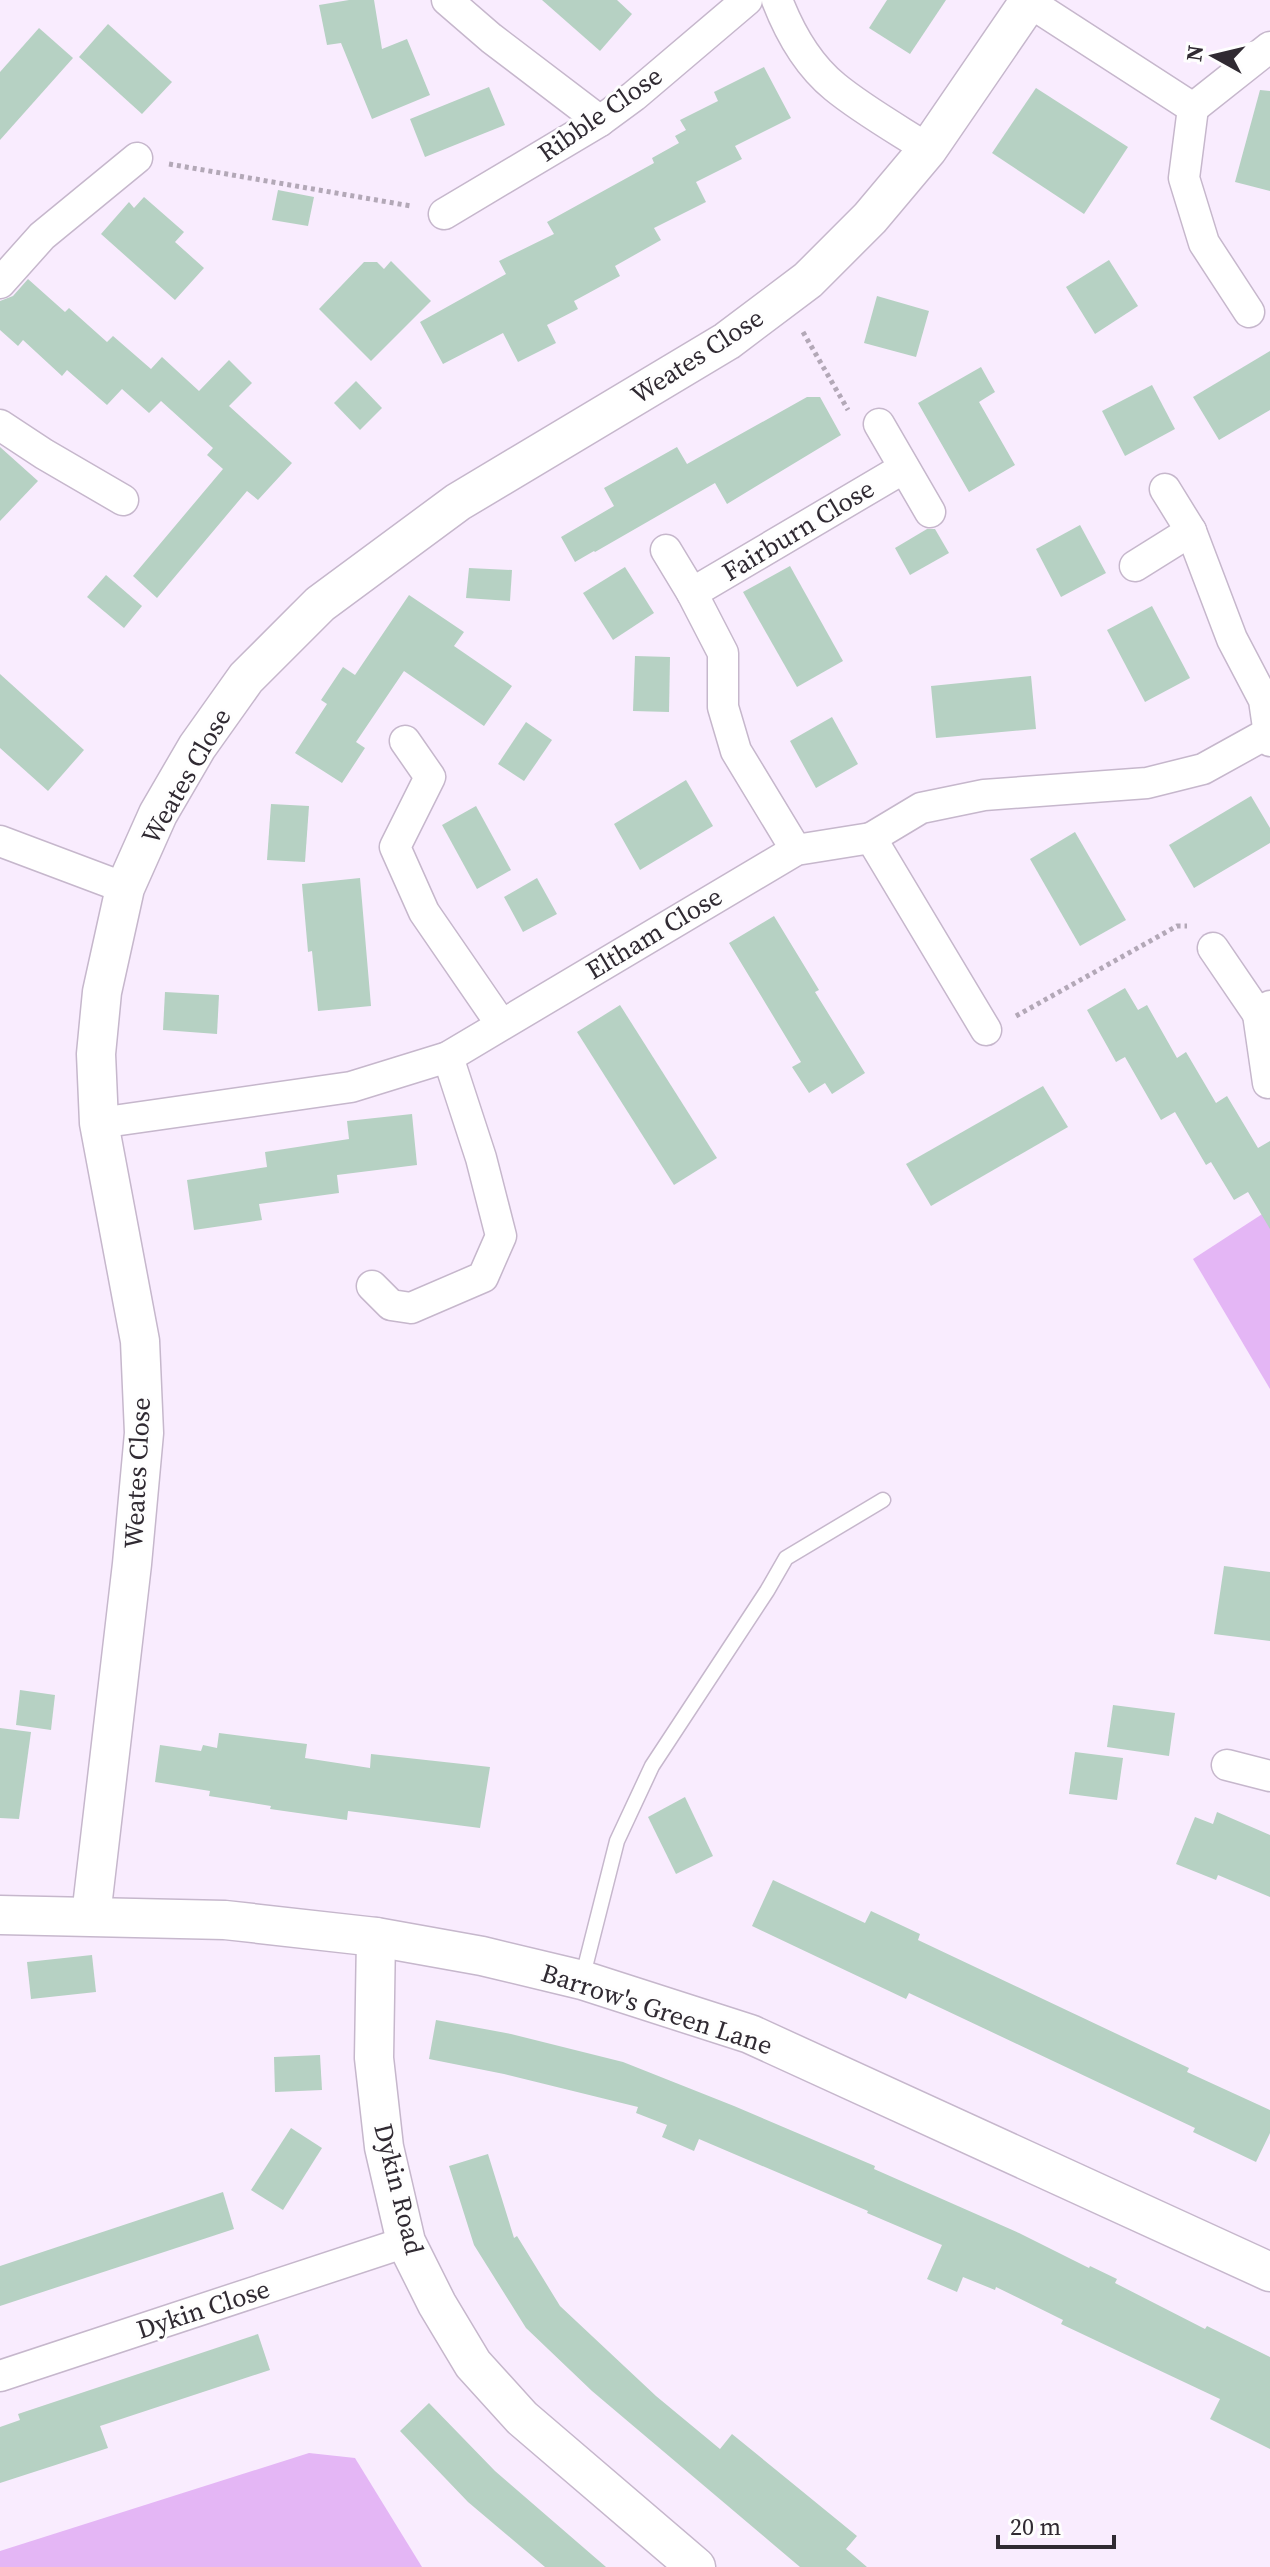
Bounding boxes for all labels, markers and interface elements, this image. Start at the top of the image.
north arrow [1174,16,1254,96]
text: N [1178,43,1210,63]
street label: Ribble Close [531,58,669,170]
street label: Weates Close [624,300,770,412]
street label: Fairburn Close [715,470,881,590]
street label: Weates Close [133,701,239,851]
street label: Eltham Close [579,878,729,988]
street label: Weates Close [115,1396,159,1550]
street label: Barrow's Green Lane [537,1955,777,2063]
street label: Dykin Road [365,2120,433,2259]
street label: Dykin Close [132,2271,274,2347]
scale bar [998,2499,1114,2549]
text: 20 m [1010,2510,1061,2543]

